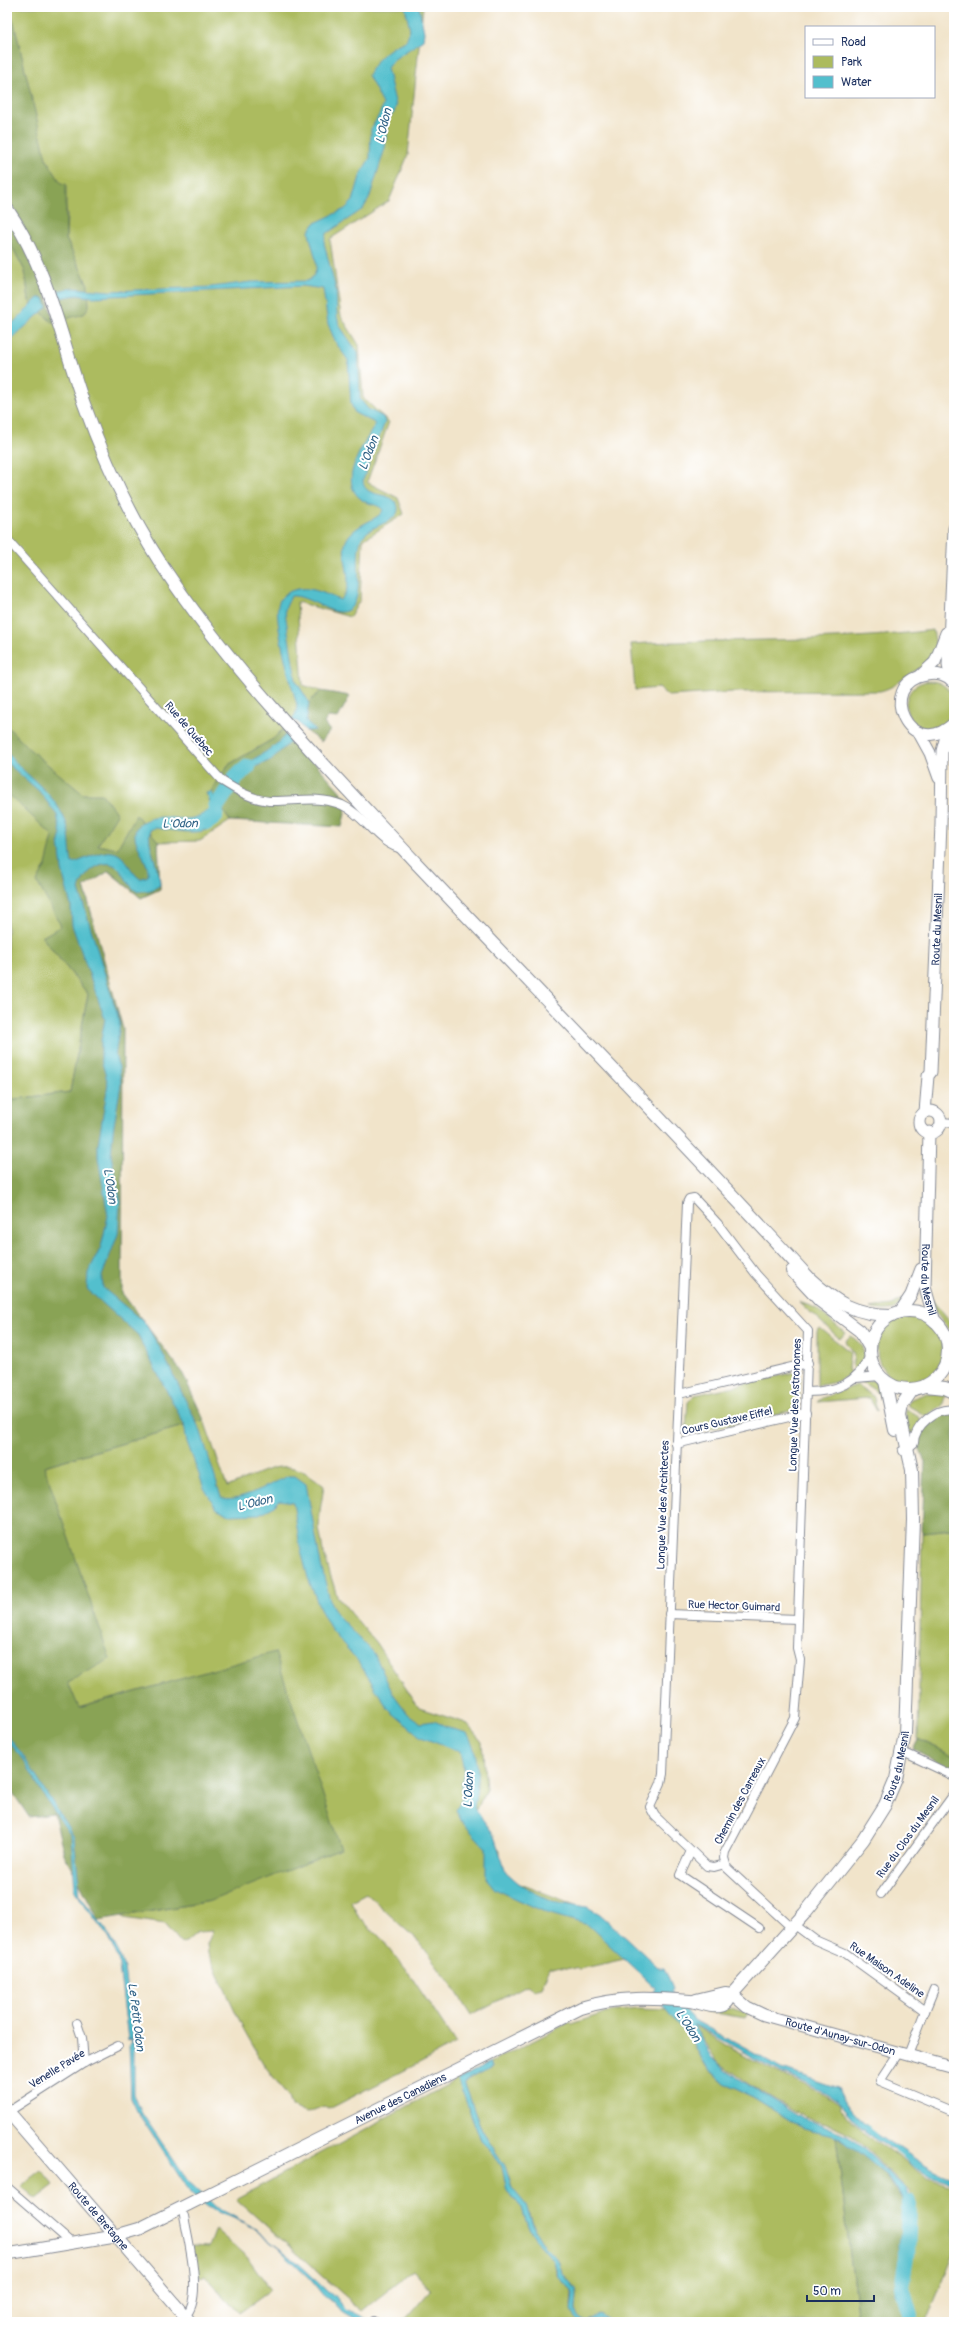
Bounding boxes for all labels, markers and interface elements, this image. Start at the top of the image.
legend [805,26,935,98]
text: Road [841,35,866,50]
text: Park [841,55,862,70]
text: Water [841,75,872,90]
water label: L'Odon [373,106,396,145]
water label: L'Odon [356,433,383,472]
street label: Rue de Québec [162,699,216,759]
water label: L'Odon [162,816,199,832]
street label: Route du Mesnil [929,893,945,966]
water label: L'Odon [100,1167,120,1206]
street label: Route du Mesnil [918,1244,939,1317]
street label: Longue Vue des Astronomes [786,1338,804,1472]
street label: Cours Gustave Eiffel [681,1404,773,1438]
street label: Longue Vue des Architectes [654,1440,672,1570]
water label: L'Odon [236,1491,275,1515]
street label: Rue Hector Guimard [688,1598,780,1614]
street label: Route du Mesnil [881,1731,912,1803]
street label: Chemin des Carreaux [712,1755,768,1847]
water label: L'Odon [461,1771,477,1808]
street label: Rue du Clos du Mesnil [874,1794,942,1880]
street label: Rue Maison Adeline [847,1939,927,2001]
water label: Le Petit Odon [124,1982,148,2053]
water label: L'Odon [672,2007,705,2046]
street label: Route d'Aunay-sur-Odon [784,2015,897,2058]
street label: Venelle Pavée [27,2046,88,2091]
street label: Avenue des Canadiens [352,2070,448,2127]
street label: Route de Bretagne [66,2179,132,2253]
scale bar [807,2277,874,2303]
text: 50 m [813,2284,841,2299]

